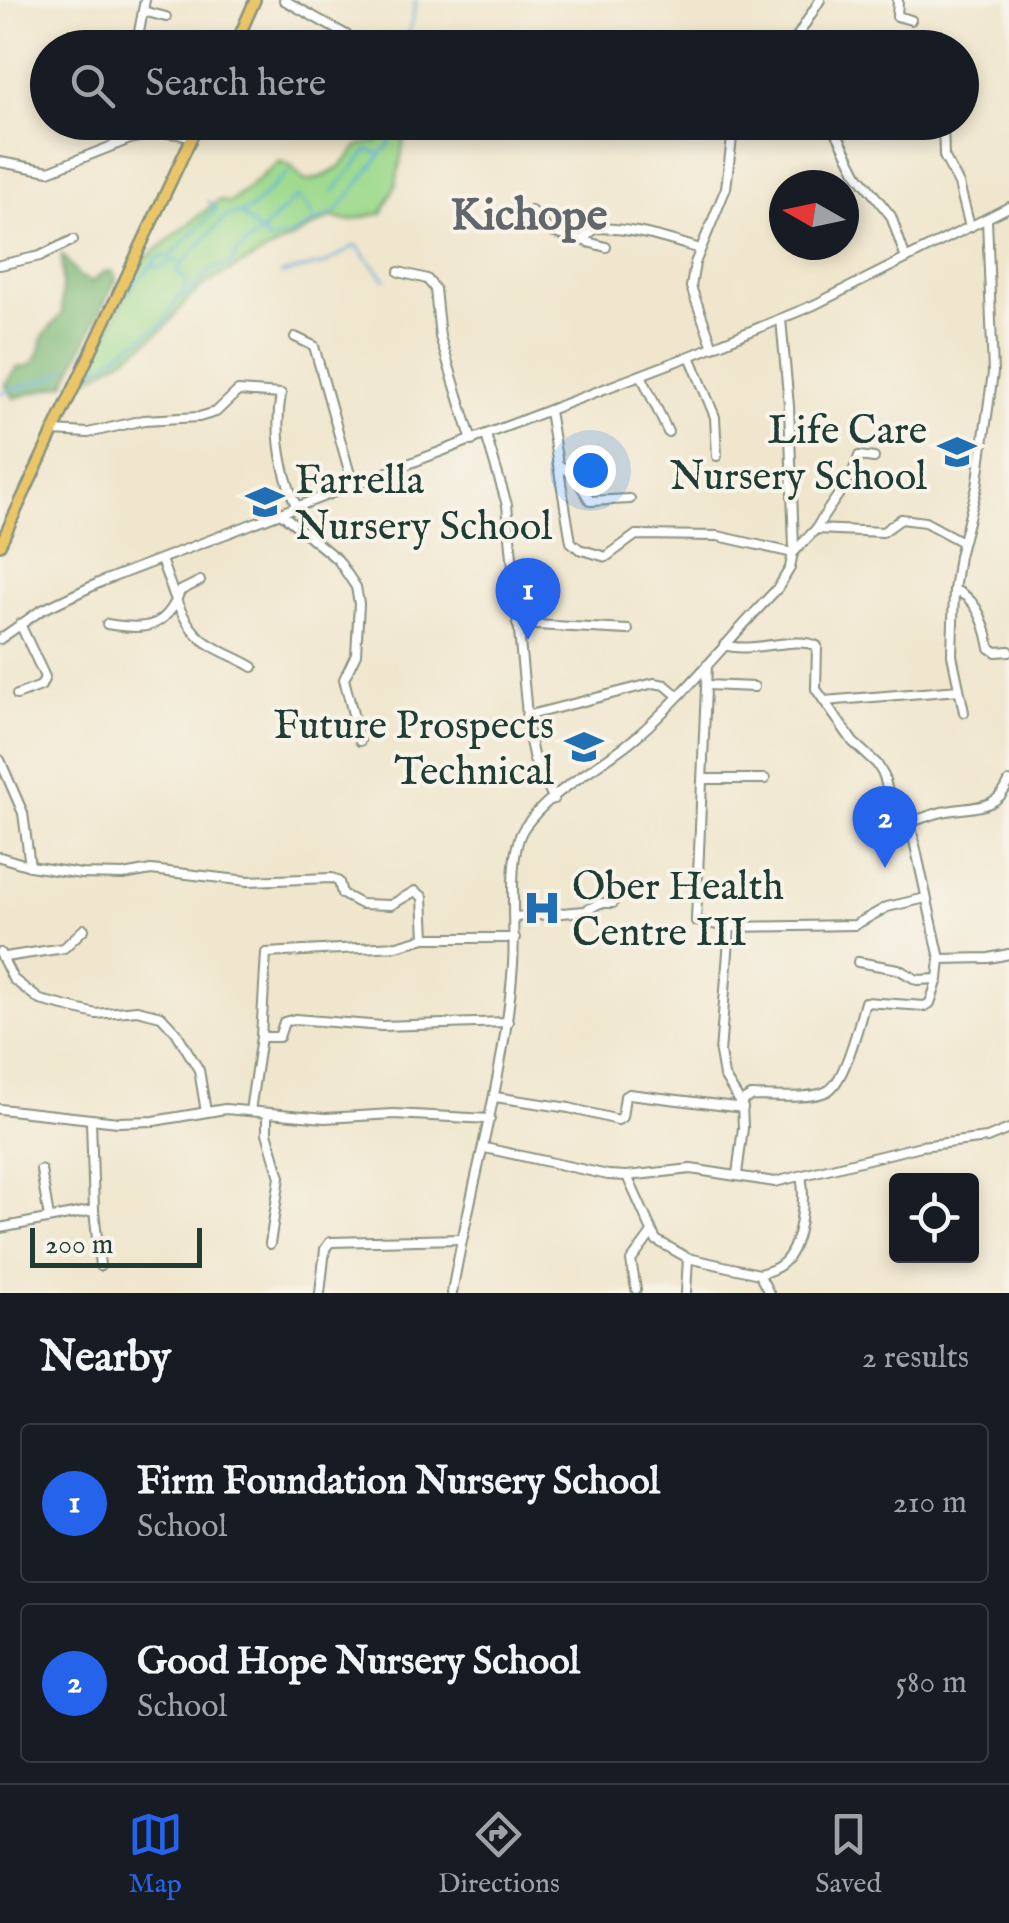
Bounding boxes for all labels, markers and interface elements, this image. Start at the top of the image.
search box [30,30,979,140]
icon: search [65,58,120,113]
text: Search here [145,61,326,109]
north arrow [769,170,859,260]
district label: Kichope [451,188,608,245]
place label: Life Care Nursery School [670,407,927,504]
school or university icon: Life Care Nursery School [936,431,978,473]
your location [565,445,616,496]
place label: Farrella Nursery School [295,457,552,554]
school or university icon: Farrella Nursery School [244,481,286,523]
pin: 1 [496,558,560,640]
place label: Future Prospects Technical [273,702,554,799]
school or university icon: Future Prospects Technical [563,726,605,768]
pin: 2 [852,786,918,868]
place label: Ober Health Centre III [572,863,784,960]
hospital icon: Ober Health Centre III [521,887,563,929]
map controls [889,1173,979,1263]
button: locate [889,1173,979,1263]
scale bar [30,1223,202,1268]
text: 200 m [45,1228,113,1263]
text: Nearby [40,1332,171,1385]
text: 2 results [862,1338,969,1379]
text: Firm Foundation Nursery School [137,1459,660,1507]
text: 1 [69,1483,80,1524]
text: 210 m [893,1483,967,1524]
text: School [137,1507,227,1548]
text: Good Hope Nursery School [137,1639,580,1687]
text: 2 [67,1663,82,1704]
text: 580 m [895,1663,967,1704]
text: School [137,1687,227,1728]
tab: Map [128,1807,183,1902]
tab: Directions [438,1807,560,1902]
tab: Saved [815,1807,881,1902]

